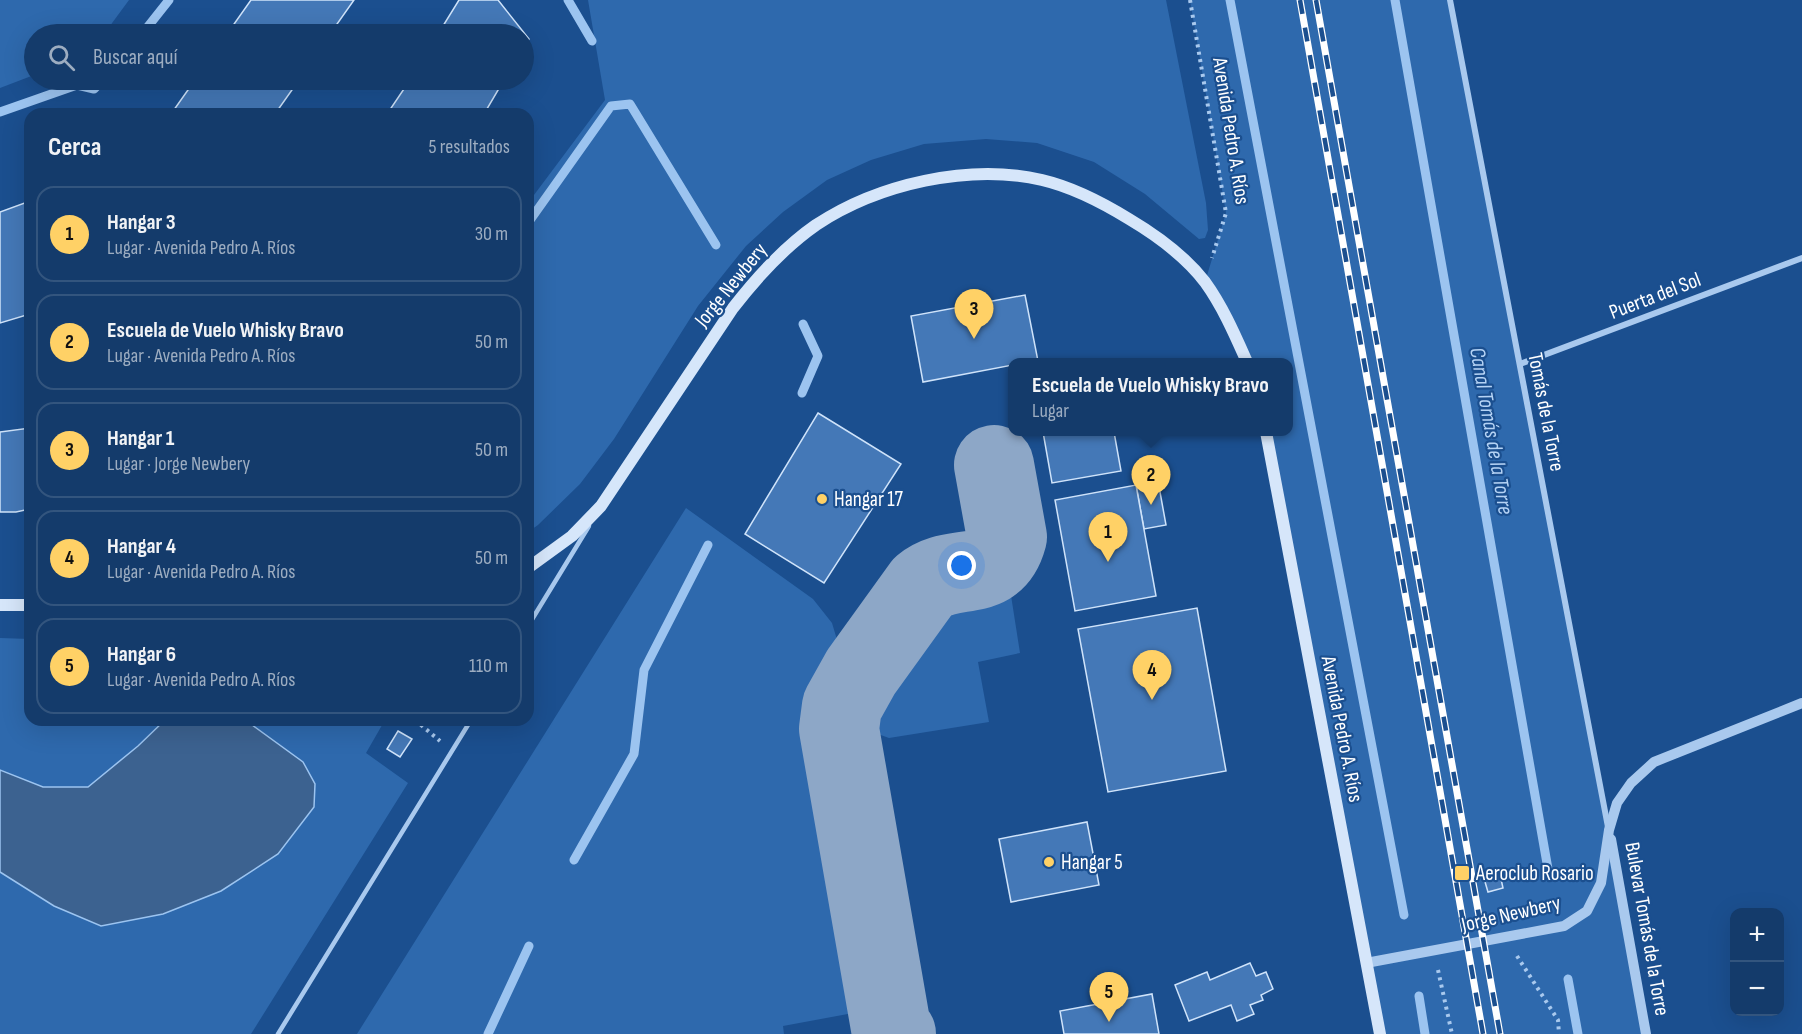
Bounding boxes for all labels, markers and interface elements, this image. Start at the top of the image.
search box [24,24,534,90]
icon: search [45,41,78,74]
text: Buscar aquí [93,44,178,71]
street label: Avenida Pedro A. Ríos [1207,55,1255,206]
text: Cerca [48,132,101,163]
text: 5 resultados [429,135,510,159]
text: Hangar 3 [107,209,176,236]
text: 1 [66,222,73,246]
text: 30 m [475,222,508,246]
text: Lugar · Avenida Pedro A. Ríos [107,236,296,260]
street label: Jorge Newbery [689,238,772,333]
street label: Puerta del Sol [1606,267,1704,325]
pin: 3 [954,290,994,339]
text: Escuela de Vuelo Whisky Bravo [107,317,344,344]
text: 2 [65,330,74,354]
text: 50 m [475,330,508,354]
text: Lugar · Avenida Pedro A. Ríos [107,344,296,368]
water label: Canal Tomás de la Torre [1463,345,1519,517]
street label: Tomás de la Torre [1522,351,1570,473]
popup [1008,358,1293,436]
text: Escuela de Vuelo Whisky Bravo [1032,372,1269,399]
text: Lugar [1032,399,1069,423]
text: Hangar 1 [107,425,174,452]
text: 3 [65,438,74,462]
text: 50 m [475,438,508,462]
text: Lugar · Jorge Newbery [107,452,250,476]
pin: 2 [1132,456,1170,505]
place label: Hangar 17 [834,487,904,512]
marker: Hangar 17 [815,492,829,506]
pin: 1 [1088,512,1128,562]
text: Hangar 4 [107,533,176,560]
text: 4 [65,546,74,570]
text: 50 m [475,546,508,570]
your location [947,551,976,580]
text: Lugar · Avenida Pedro A. Ríos [107,560,296,584]
text: Hangar 6 [107,641,176,668]
pin: 4 [1132,650,1172,700]
street label: Avenida Pedro A. Ríos [1315,653,1368,804]
text: 5 [65,654,74,678]
text: 110 m [469,654,508,678]
text: Lugar · Avenida Pedro A. Ríos [107,668,296,692]
street label: Bulevar Tomás de la Torre [1619,840,1675,1018]
place label: Hangar 5 [1061,850,1123,875]
marker: Hangar 5 [1042,855,1056,869]
place label: Aeroclub Rosario [1475,861,1594,886]
marker: Aeroclub Rosario [1453,864,1471,882]
street label: Jorge Newbery [1458,890,1563,938]
map controls [1730,908,1784,1016]
button: + [1730,908,1784,962]
button: − [1730,962,1784,1016]
pin: 5 [1090,972,1128,1022]

